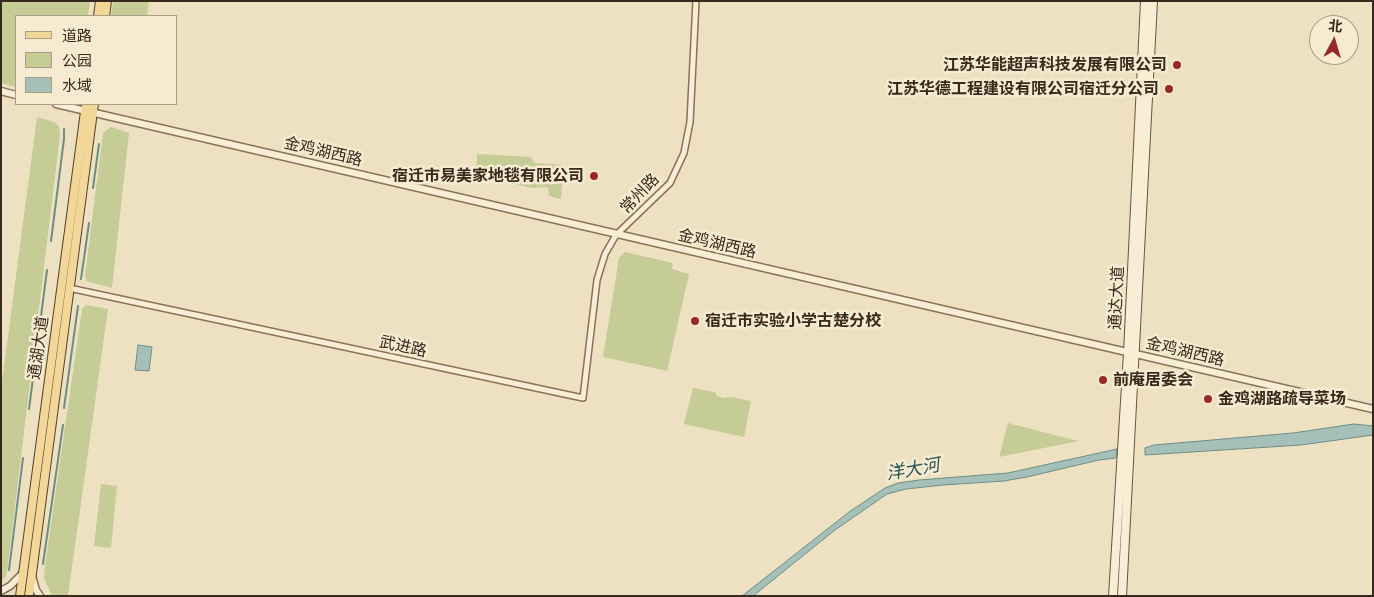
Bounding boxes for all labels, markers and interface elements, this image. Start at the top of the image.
legend [15,15,178,105]
north arrow [1309,15,1359,65]
text: 北 [1328,16,1343,36]
text: 道路 [62,26,92,45]
text: 公园 [62,51,92,70]
place label: 江苏华能超声科技发展有限公司 [943,55,1167,75]
marker: 江苏华能超声科技发展有限公司 [1171,59,1183,71]
text: 水域 [62,76,92,95]
place label: 江苏华德工程建设有限公司宿迁分公司 [887,79,1159,99]
marker: 江苏华德工程建设有限公司宿迁分公司 [1163,83,1175,95]
street label: 金鸡湖西路 [282,134,364,170]
place label: 宿迁市易美家地毯有限公司 [392,166,584,186]
marker: 宿迁市易美家地毯有限公司 [588,170,600,182]
street label: 常州路 [616,170,664,218]
street label: 金鸡湖西路 [676,226,758,262]
street label: 通达大道 [1106,266,1128,330]
place label: 宿迁市实验小学古楚分校 [705,311,881,331]
street label: 通湖大道 [25,315,53,381]
marker: 宿迁市实验小学古楚分校 [689,315,701,327]
street label: 武进路 [378,333,428,361]
street label: 金鸡湖西路 [1144,334,1226,370]
place label: 前庵居委会 [1113,370,1193,390]
marker: 前庵居委会 [1097,374,1109,386]
place label: 金鸡湖路疏导菜场 [1218,389,1346,409]
marker: 金鸡湖路疏导菜场 [1202,393,1214,405]
water label: 洋大河 [885,455,941,485]

